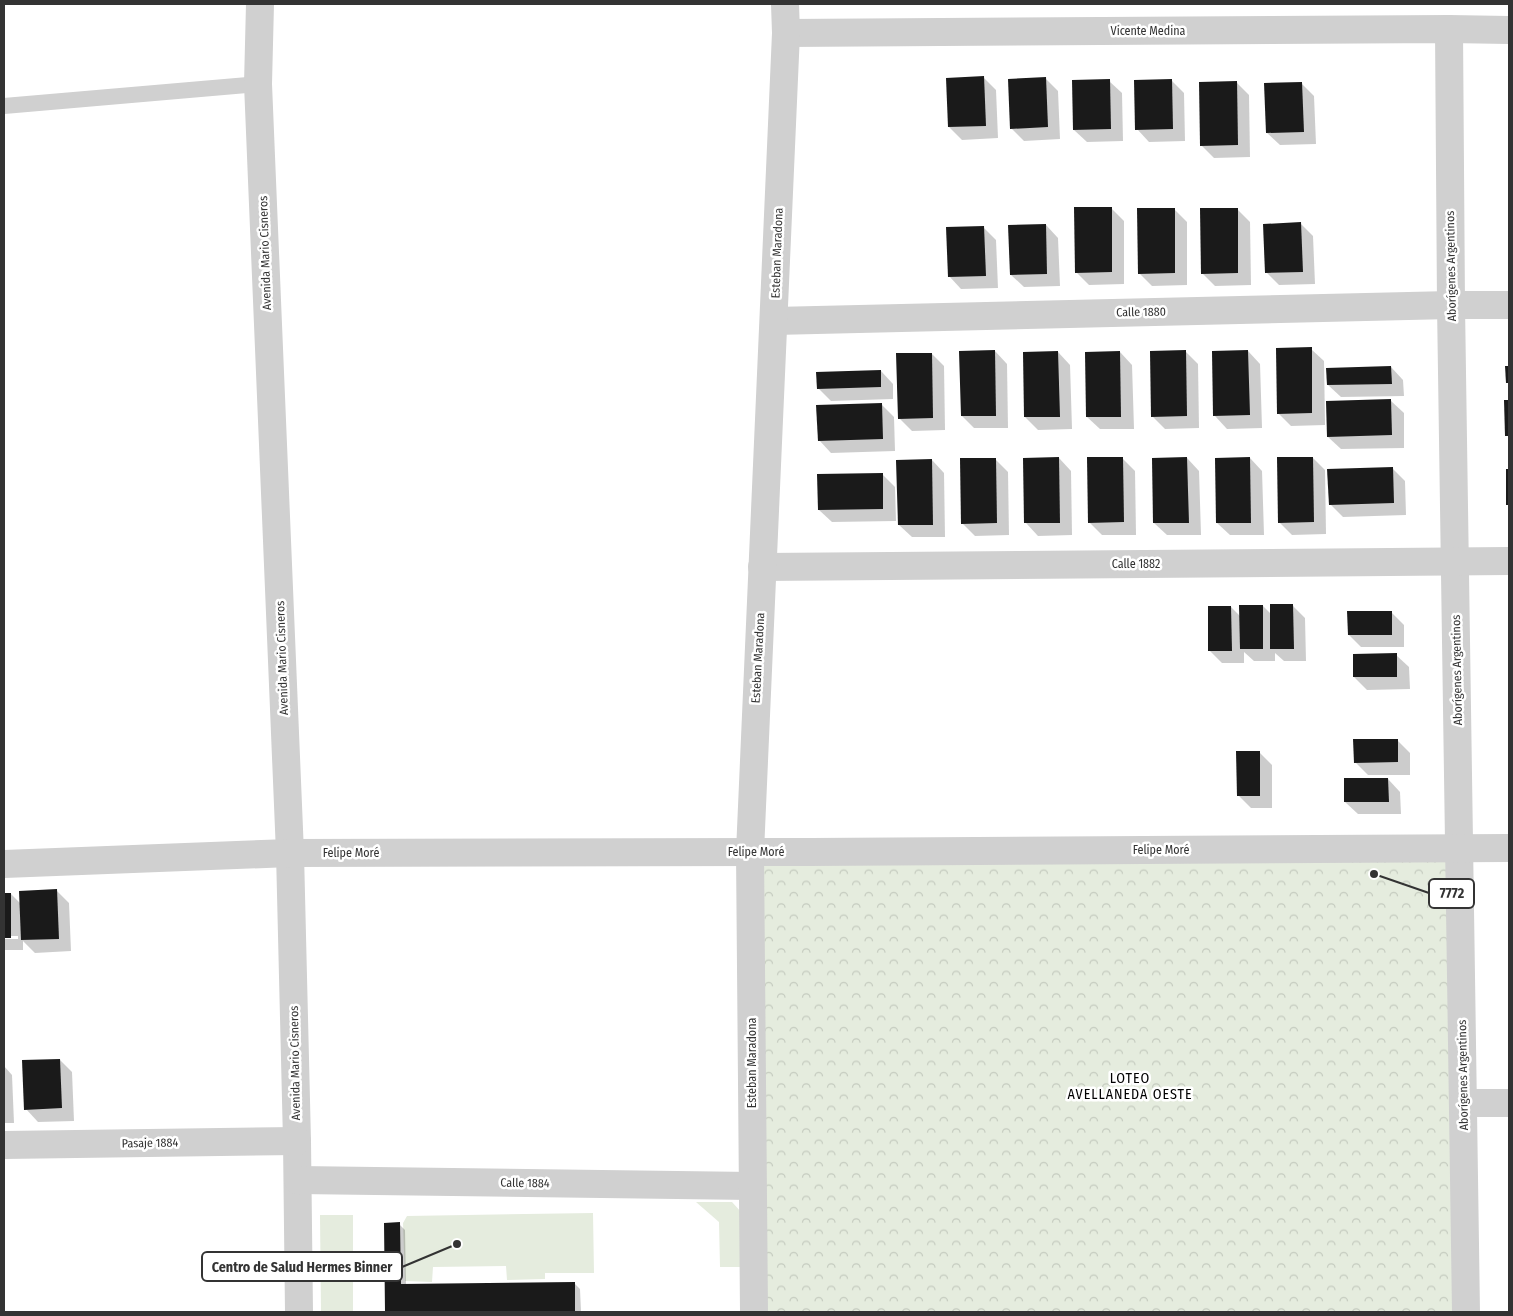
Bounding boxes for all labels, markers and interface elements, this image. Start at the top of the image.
street label: Vicente Medina [1111,24,1186,38]
street label: Avenida Mario Cisneros [256,196,274,310]
street label: Esteban Maradona [768,207,786,299]
street label: Aborígenes Argentinos [1443,211,1459,321]
street label: Calle 1880 [1116,305,1166,319]
street label: Calle 1882 [1112,557,1160,571]
street label: Avenida Mario Cisneros [273,601,291,715]
street label: Esteban Maradona [749,612,767,704]
street label: Aborígenes Argentinos [1449,615,1465,725]
street label: Felipe Moré [1133,843,1189,857]
street label: Felipe Moré [728,845,784,859]
street label: Felipe Moré [323,846,379,860]
callout: 7772 [1429,879,1474,908]
text: 7772 [1440,885,1465,902]
street label: Avenida Mario Cisneros [287,1006,303,1120]
street label: Esteban Maradona [745,1018,759,1108]
street label: Aborígenes Argentinos [1455,1020,1471,1130]
district label: LOTEO AVELLANEDA OESTE [1067,1070,1193,1103]
street label: Pasaje 1884 [122,1136,179,1150]
street label: Calle 1884 [500,1176,550,1190]
callout: Centro de Salud Hermes Binner [202,1252,402,1281]
text: Centro de Salud Hermes Binner [212,1259,393,1276]

